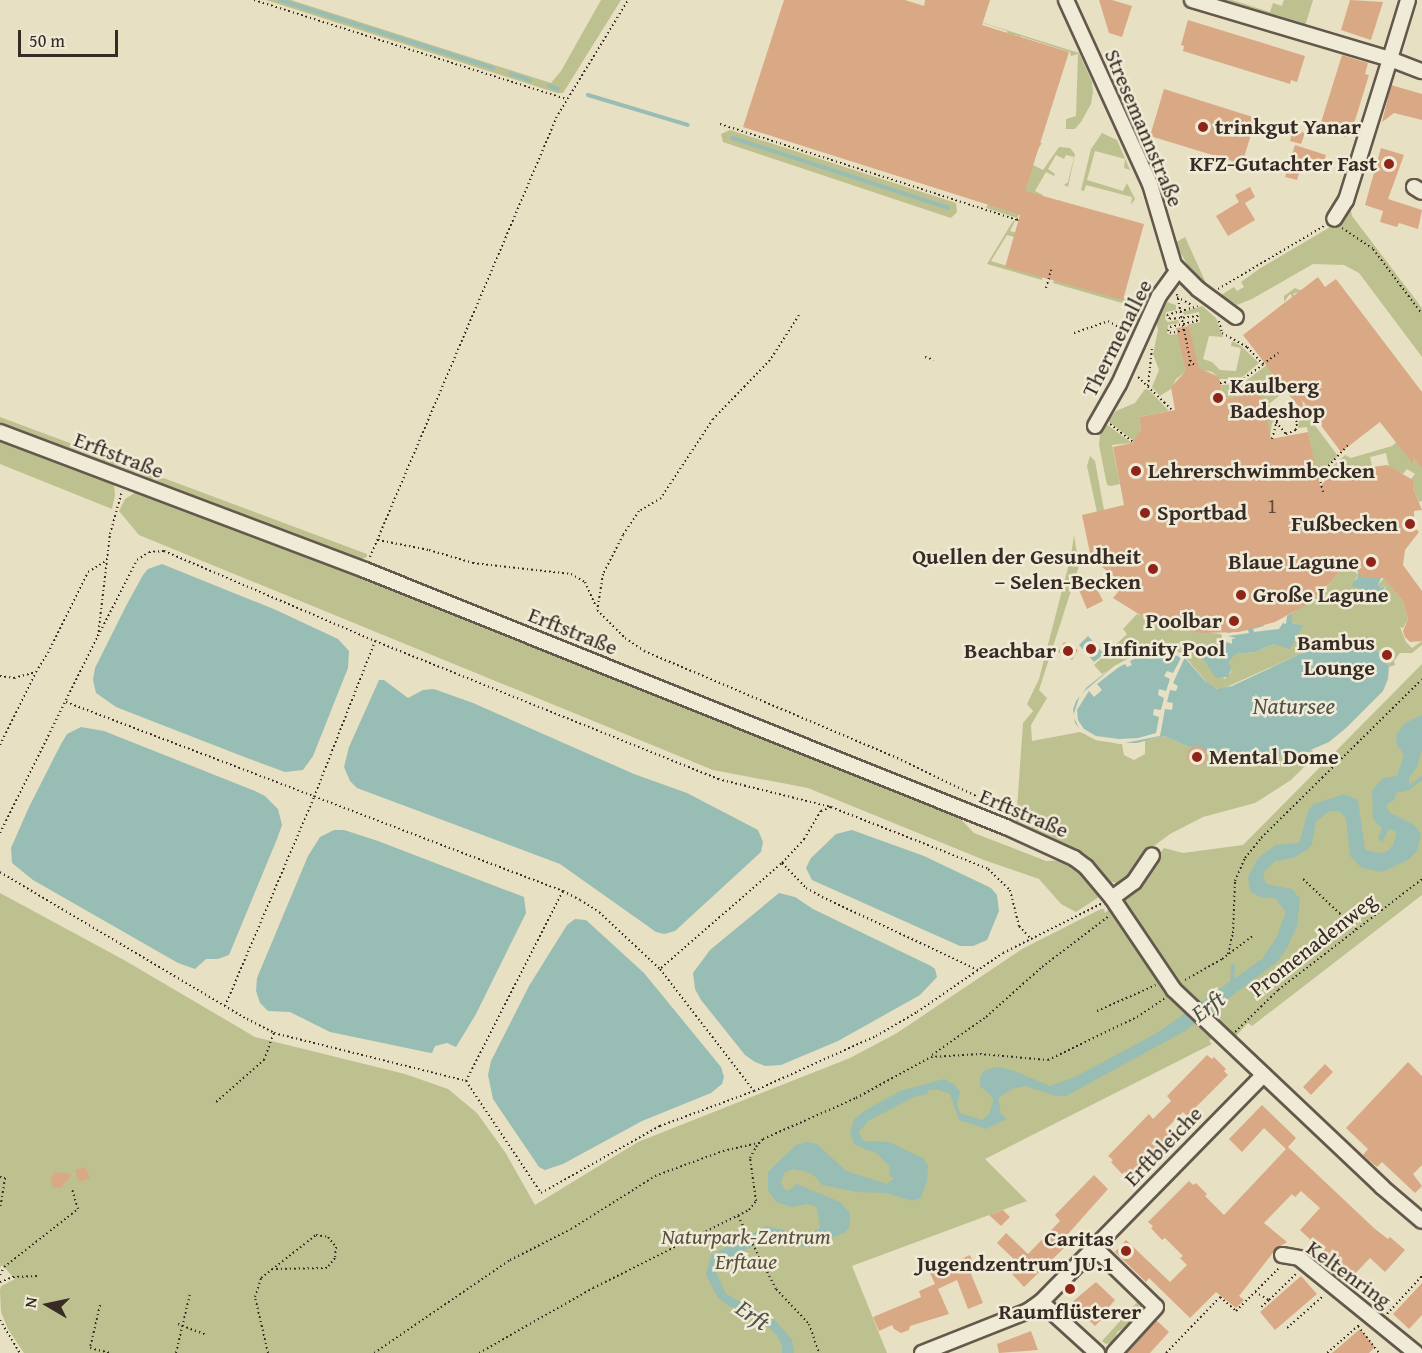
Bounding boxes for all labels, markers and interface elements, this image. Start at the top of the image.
scale bar [21,18,122,56]
text: 50 m [29,27,65,54]
street label: Stresemannstraße [1099,45,1189,211]
place label: trinkgut Yanar [1215,114,1361,140]
marker: trinkgut Yanar [1196,120,1210,134]
place label: KFZ-Gutachter Fast [1190,151,1377,177]
marker: KFZ-Gutachter Fast [1382,157,1396,171]
street label: Thermenallee [1076,275,1158,401]
place label: Kaulberg Badeshop [1230,372,1325,424]
marker: Kaulberg Badeshop [1211,391,1225,405]
street label: Erftstraße [70,426,168,484]
place label: Lehrerschwimmbecken [1148,458,1375,484]
marker: Lehrerschwimmbecken [1129,464,1143,478]
house number: 1 [1267,493,1277,517]
place label: Sportbad [1157,500,1247,526]
marker: Sportbad [1138,506,1152,520]
place label: Fußbecken [1291,511,1398,537]
marker: Fußbecken [1403,517,1417,531]
place label: Quellen der Gesundheit – Selen-Becken [912,543,1141,594]
place label: Blaue Lagune [1228,549,1359,575]
marker: Blaue Lagune [1364,555,1378,569]
marker: Quellen der Gesundheit – Selen-Becken [1146,562,1160,576]
place label: Große Lagune [1253,582,1389,608]
marker: Große Lagune [1234,588,1248,602]
street label: Erftstraße [524,601,622,661]
place label: Poolbar [1146,608,1222,634]
marker: Poolbar [1227,614,1241,628]
place label: Bambus Lounge [1297,629,1375,680]
place label: Infinity Pool [1103,636,1225,662]
place label: Beachbar [964,638,1056,664]
marker: Infinity Pool [1084,642,1098,656]
marker: Beachbar [1061,644,1075,658]
marker: Bambus Lounge [1380,648,1394,662]
water label: Natursee [1253,692,1335,720]
place label: Mental Dome [1209,744,1339,770]
marker: Mental Dome [1190,750,1204,764]
street label: Erftstraße [976,782,1072,844]
street label: Promenadenweg [1244,887,1382,1003]
water label: Erft [1185,984,1231,1028]
street label: Erftbleiche [1118,1100,1208,1192]
park label: Naturpark-Zentrum Erftaue [661,1223,831,1274]
place label: Caritas Jugendzentrum JU.1 [917,1225,1114,1276]
street label: Keltenring [1301,1234,1397,1314]
marker: Caritas Jugendzentrum JU.1 [1119,1244,1133,1258]
north arrow [18,1275,78,1335]
marker: Raumflüsterer [1063,1282,1077,1296]
water label: Erft [730,1293,776,1337]
text: N [18,1295,43,1309]
place label: Raumflüsterer [999,1299,1141,1325]

